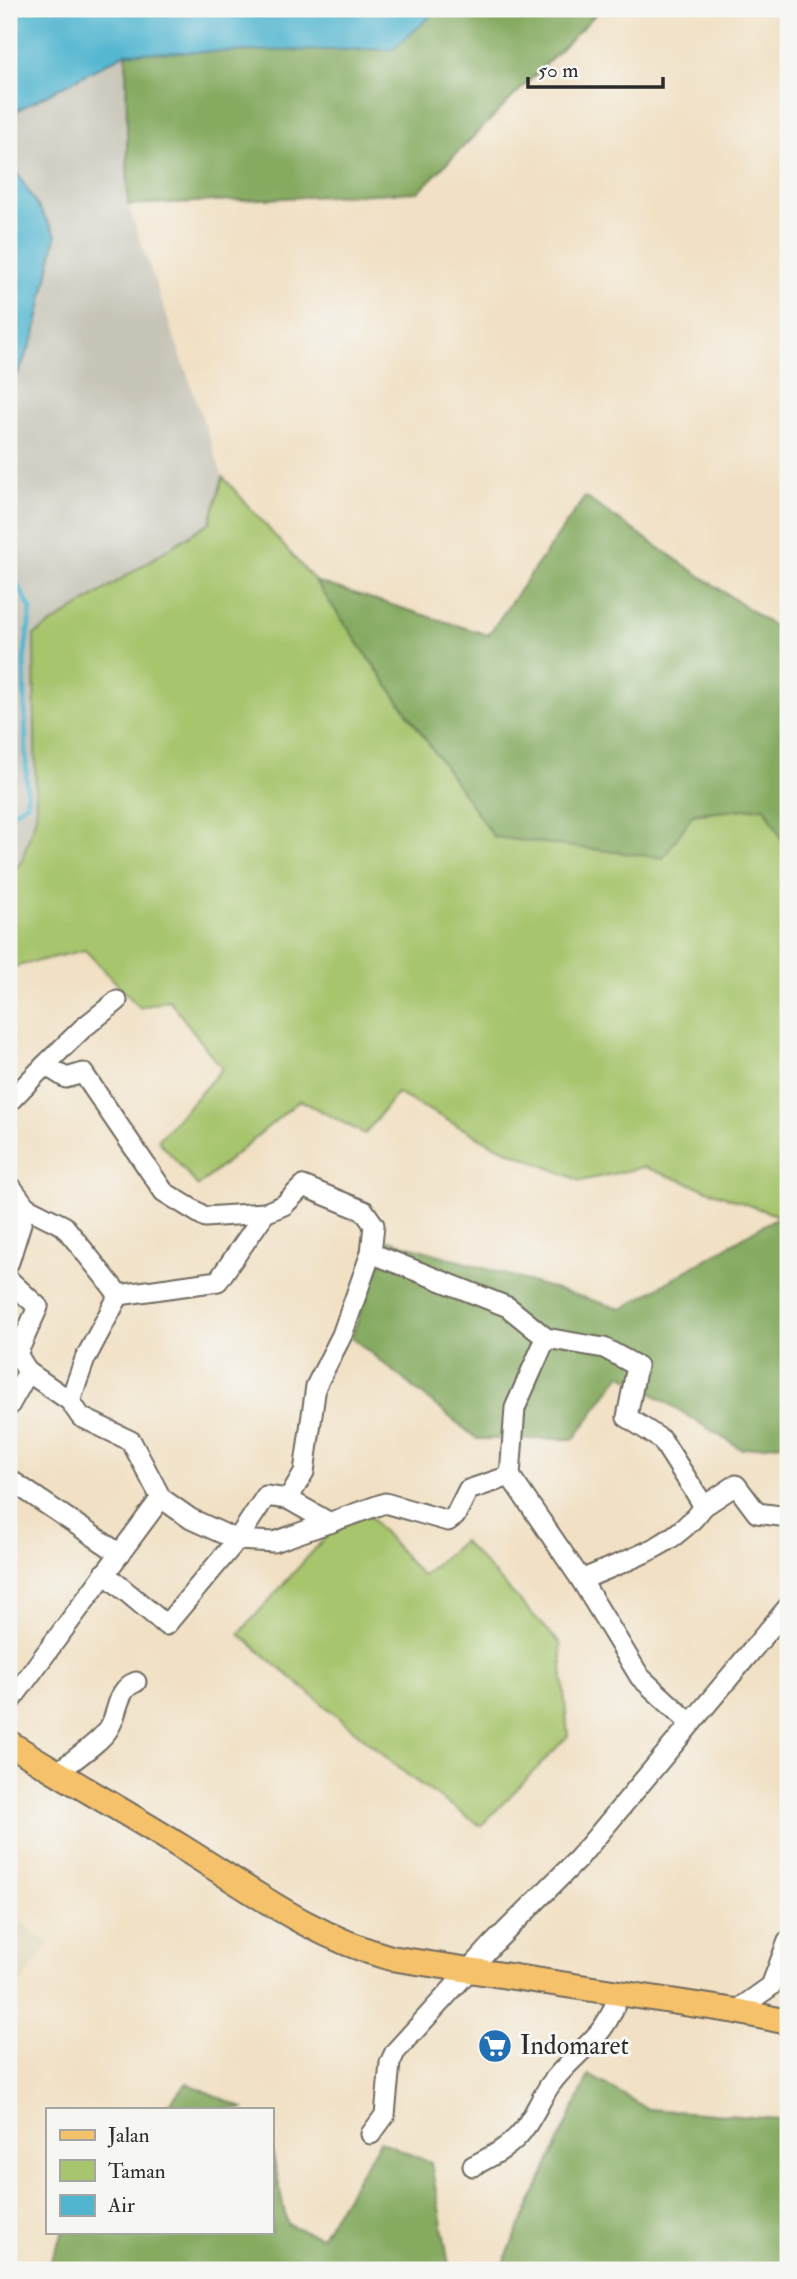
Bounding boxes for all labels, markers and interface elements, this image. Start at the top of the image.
scale bar [528,46,662,90]
text: 50 m [538,57,579,84]
supermarket icon: Indomaret [476,2027,514,2065]
place label: Indomaret [520,2030,629,2062]
legend [46,2108,273,2234]
text: Jalan [107,2122,150,2149]
text: Taman [108,2158,166,2185]
text: Air [107,2192,135,2219]

